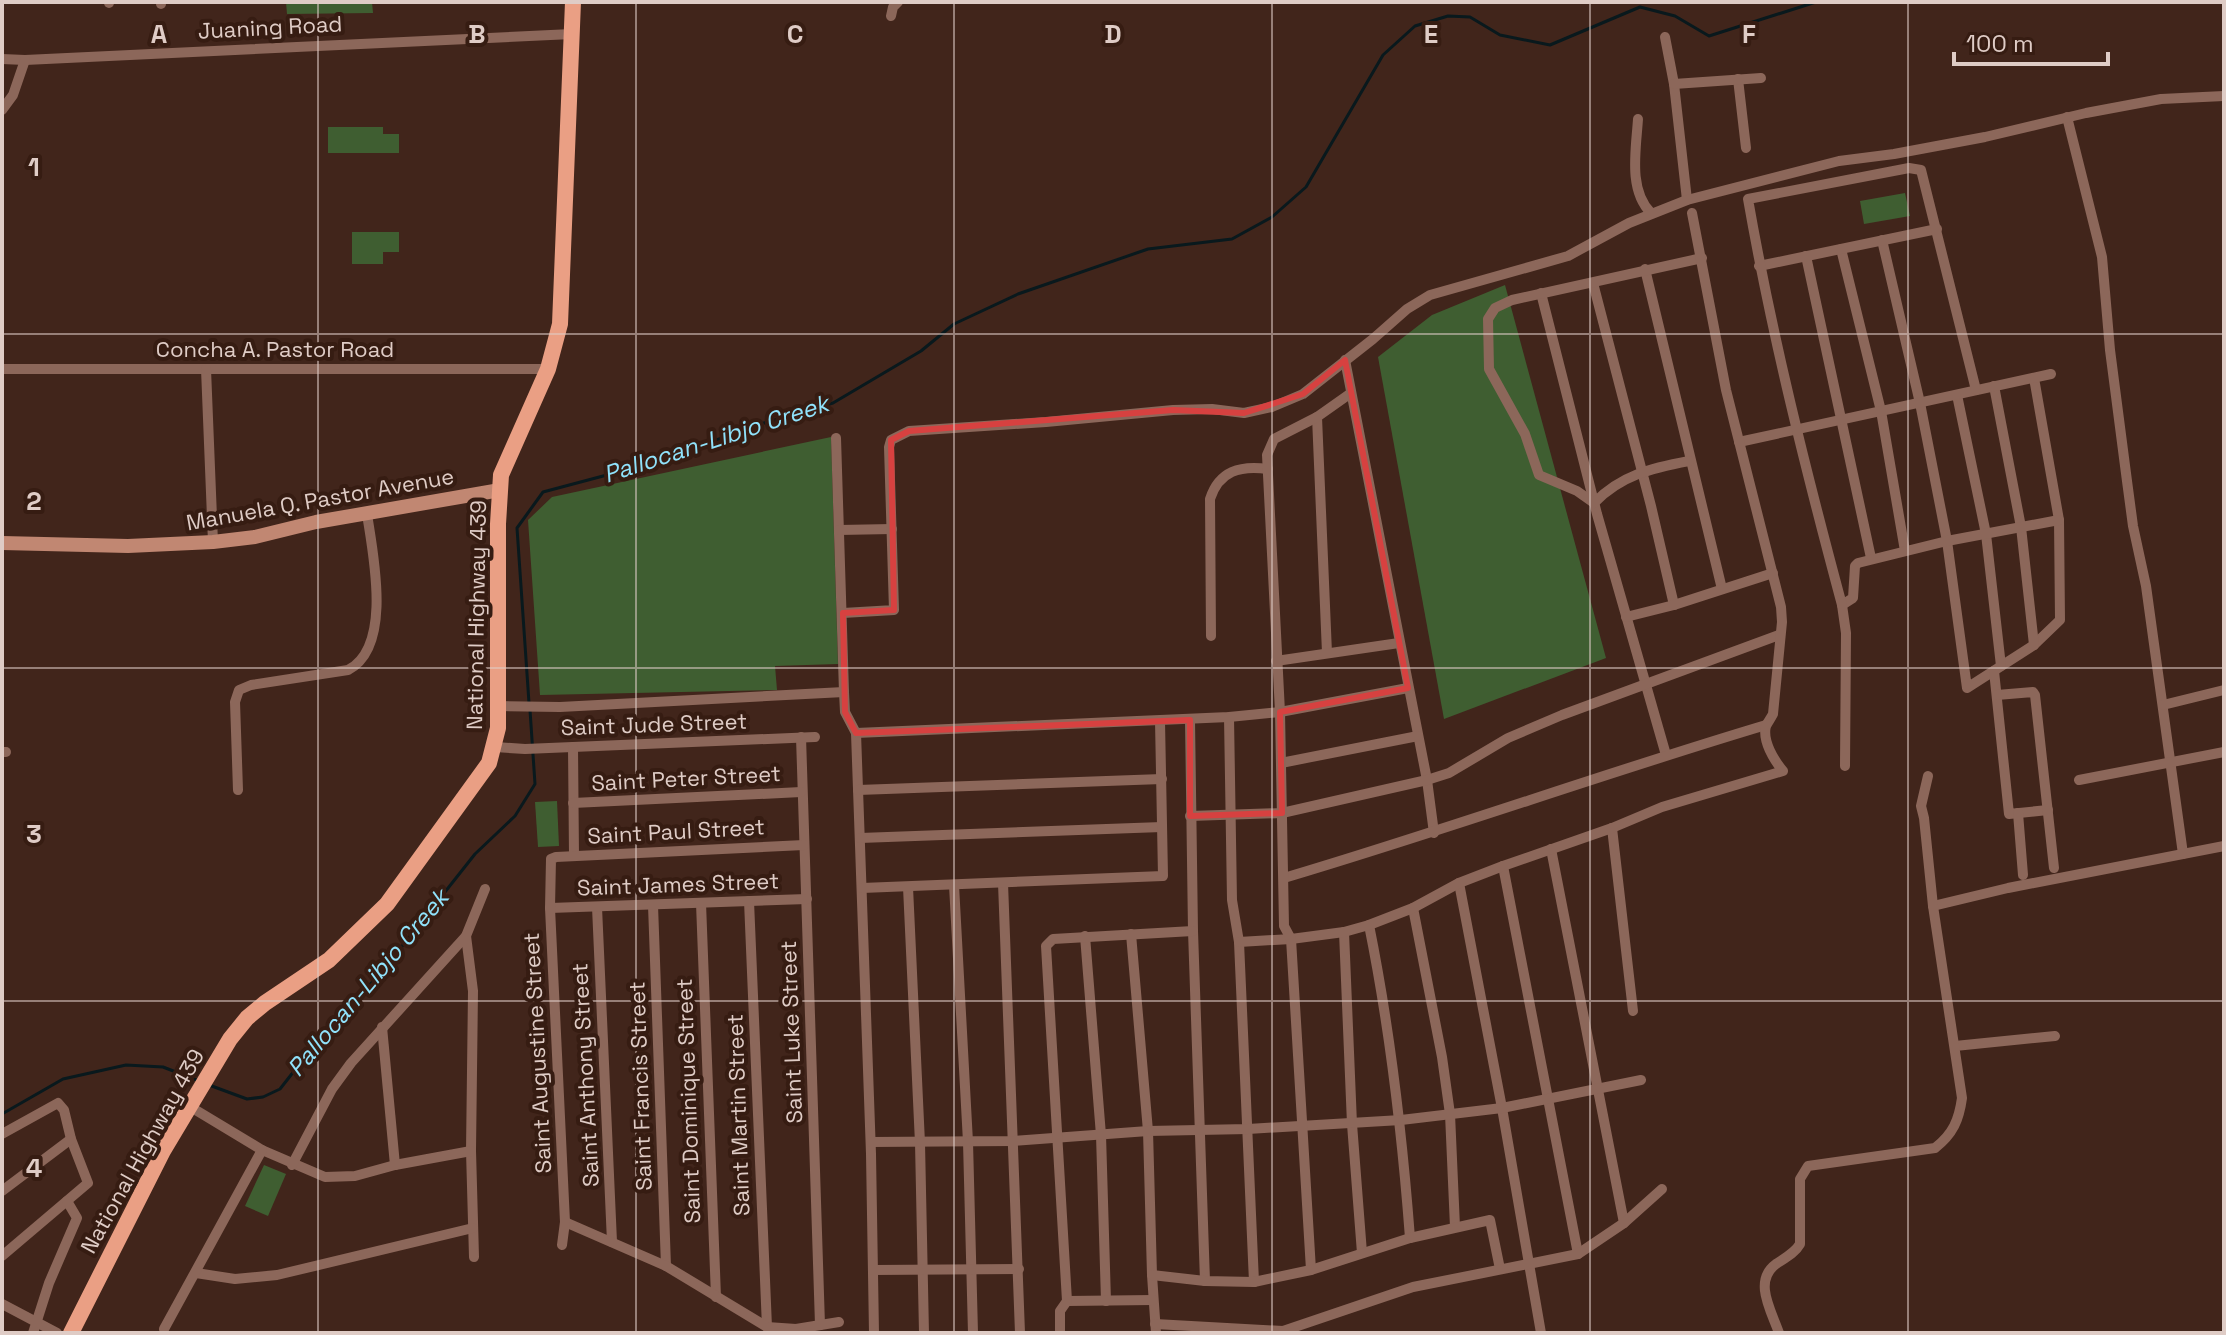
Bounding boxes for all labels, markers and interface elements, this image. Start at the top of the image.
street label: Juaning Road [197,9,343,45]
scale bar [1954,16,2108,66]
text: A [151,17,168,51]
text: B [468,17,486,51]
text: C [787,17,803,51]
text: D [1104,17,1122,51]
text: E [1424,17,1438,51]
text: F [1742,17,1756,51]
text: 100 m [1966,28,2034,59]
text: 1 [28,150,40,184]
street label: Concha A. Pastor Road [156,335,394,363]
water label: Pallocan-Libjo Creek [599,387,835,490]
street label: Manuela Q. Pastor Avenue [184,462,456,536]
text: 2 [26,484,42,518]
street label: National Highway 439 [460,500,492,730]
street label: Saint Jude Street [560,707,748,741]
street label: Saint Peter Street [590,759,782,797]
street label: Saint Paul Street [587,812,765,850]
text: 3 [26,817,42,851]
street label: Saint James Street [577,866,779,902]
water label: Pallocan-Libjo Creek [280,880,457,1083]
street label: Saint Augustine Street [517,932,557,1174]
street label: Saint Luke Street [774,940,808,1124]
street label: Saint Anthony Street [565,962,605,1188]
street label: Saint Dominique Street [670,978,706,1224]
street label: Saint Francis Street [622,981,658,1191]
street label: Saint Martin Street [720,1013,756,1217]
street label: National Highway 439 [74,1044,210,1258]
text: 4 [26,1151,42,1185]

